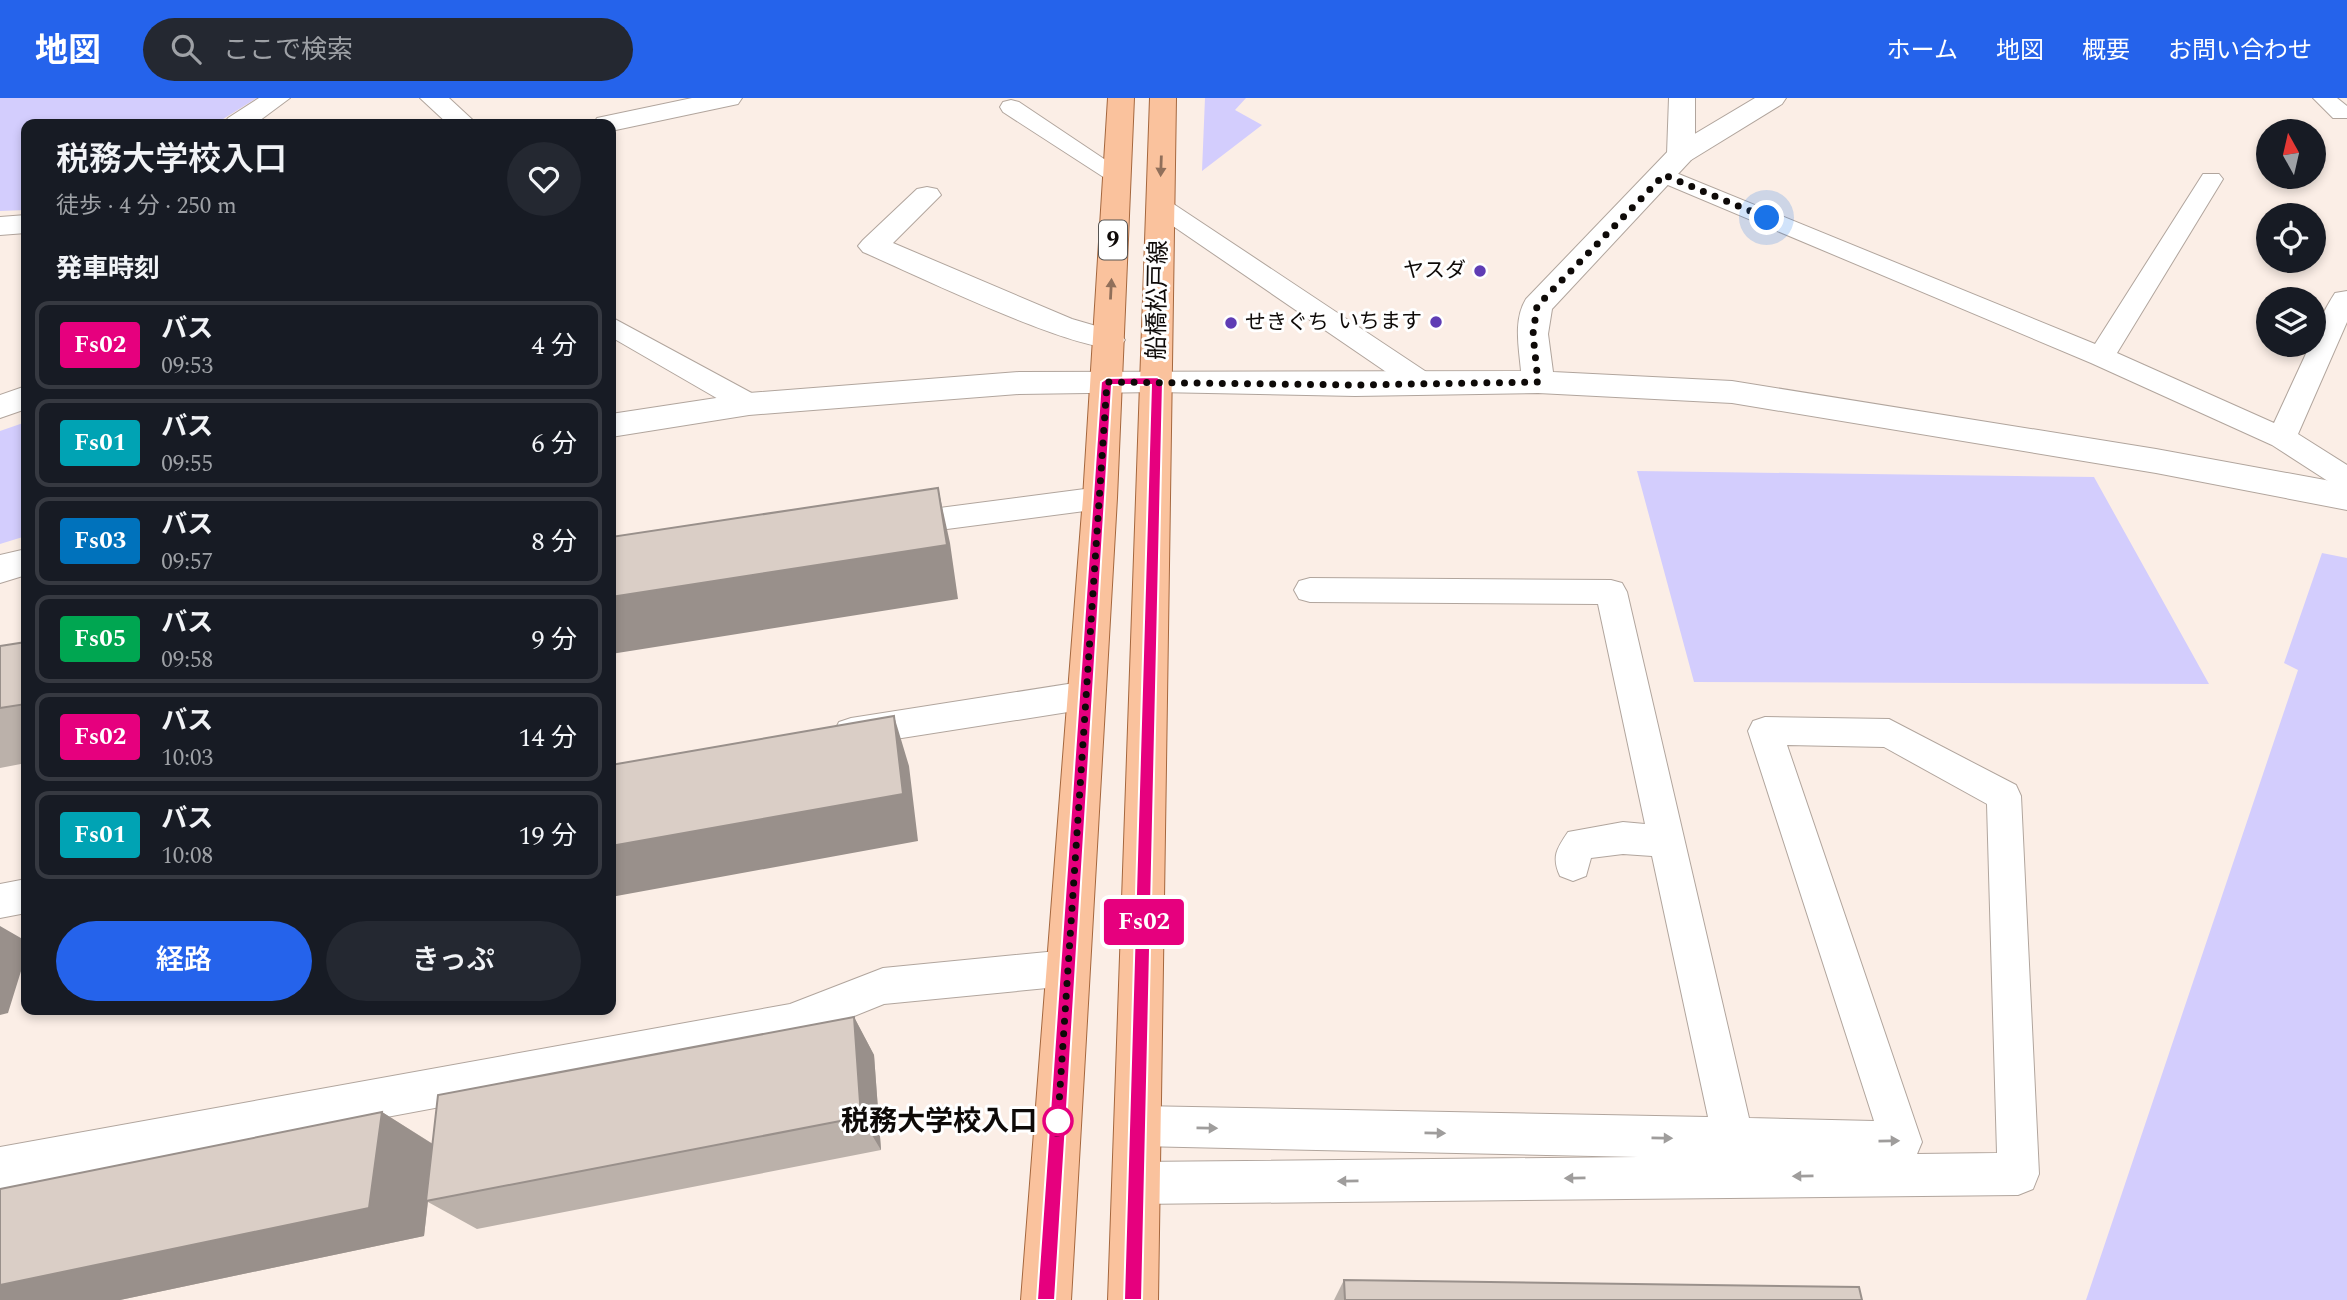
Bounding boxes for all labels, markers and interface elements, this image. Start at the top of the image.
search box [143,18,633,81]
text: 地図 [35,26,101,76]
icon: search [167,30,205,68]
text: ここで検索 [223,30,353,70]
text: ホーム [1887,33,1958,69]
text: 地図 [1996,33,2044,69]
text: 概要 [2082,33,2130,69]
text: お問い合わせ [2168,33,2312,69]
north arrow [2256,119,2326,189]
map controls [2256,119,2326,357]
text: 税務大学校入口 [56,135,287,185]
button: heart [507,142,581,216]
one-way arrow [1155,155,1166,177]
text: 徒歩 · 4 分 · 250 m [56,189,237,224]
your location [1749,200,1784,235]
button: locate [2256,203,2326,273]
road number: 9 [1099,220,1127,260]
street label: 船橋松戸線 [1139,240,1177,360]
text: 発車時刻 [56,249,160,289]
place label: ヤスダ [1403,255,1466,287]
marker: ヤスダ [1472,263,1488,279]
one-way arrow [1106,278,1117,300]
button: layers [2256,287,2326,357]
place label: いちます [1338,306,1422,338]
place label: せきぐち [1245,307,1329,339]
text: バス [161,309,213,349]
marker: いちます [1428,314,1444,330]
marker: せきぐち [1223,315,1239,331]
text: 4 分 [531,326,577,366]
text: Fs02 [74,327,126,363]
text: 09:53 [161,349,213,384]
text: バス [161,407,213,447]
text: 6 分 [531,424,577,464]
text: Fs01 [74,425,126,461]
text: 09:55 [161,447,213,482]
text: バス [161,505,213,545]
text: 8 分 [531,522,577,562]
text: Fs03 [74,523,126,559]
text: 09:57 [161,545,213,580]
text: バス [161,603,213,643]
text: 9 分 [531,620,577,660]
text: Fs05 [74,621,126,657]
text: 09:58 [161,643,213,678]
text: バス [161,701,213,741]
text: 14 分 [518,718,577,758]
text: Fs02 [74,719,126,755]
text: 10:03 [161,741,213,776]
text: バス [161,799,213,839]
text: 19 分 [518,816,577,856]
text: Fs01 [74,817,126,853]
text: 10:08 [161,839,213,874]
line badge: Fs02 [1095,899,1193,945]
text: Fs02 [1118,904,1170,940]
button: 経路 [56,921,312,1001]
button: きっぷ [326,921,581,1001]
place label: 税務大学校入口 [841,1100,1037,1143]
marker: 税務大学校入口 [1043,1106,1073,1136]
one-way arrow [1196,1122,1218,1134]
one-way arrow [1424,1127,1446,1139]
one-way arrow [1651,1133,1673,1144]
one-way arrow [1878,1135,1900,1147]
one-way arrow [1791,1170,1813,1182]
one-way arrow [1564,1172,1586,1184]
one-way arrow [1336,1175,1358,1186]

